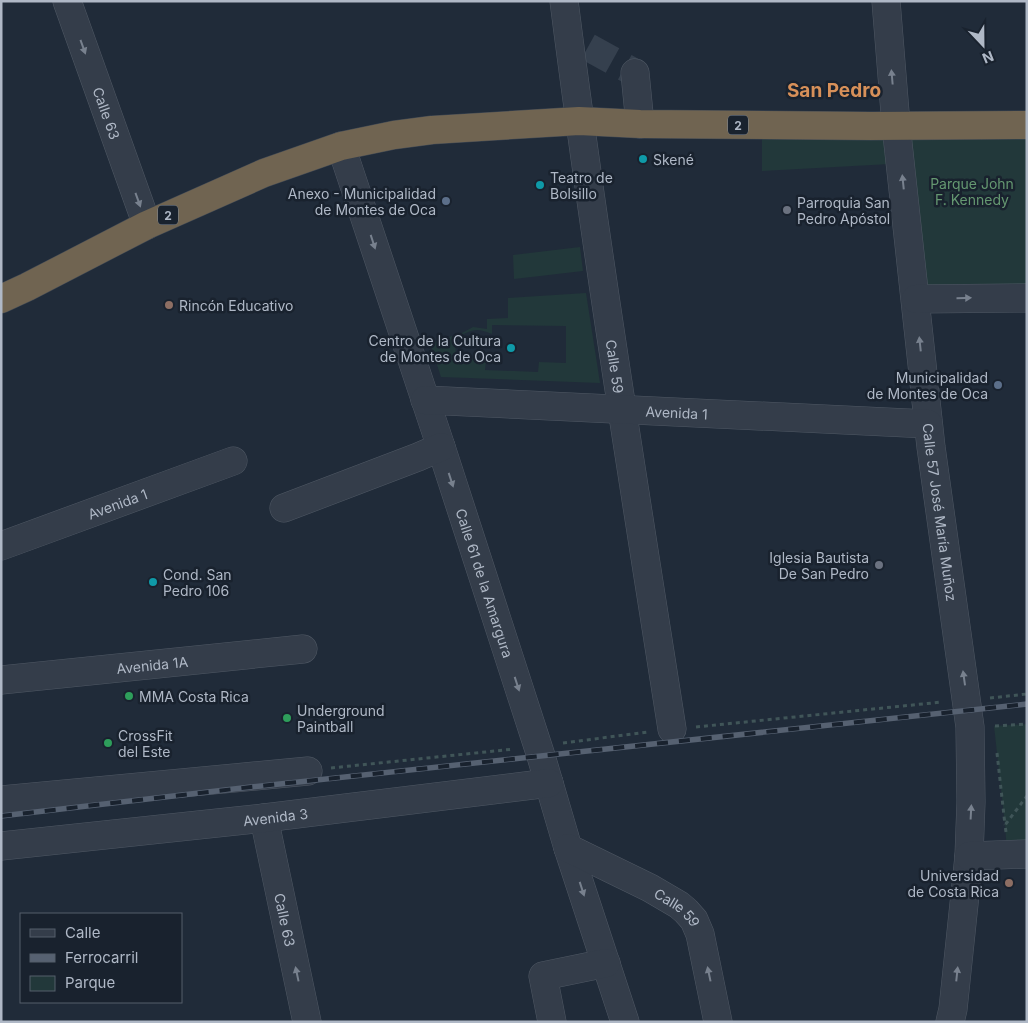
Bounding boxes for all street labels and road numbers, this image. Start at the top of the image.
street label: Calle 63 [90,85,124,142]
road number: 2 [728,116,748,134]
road number: 2 [158,206,178,224]
street label: Calle 59 [603,338,628,394]
street label: Avenida 1 [645,402,708,422]
street label: Calle 57 José María Muñoz [920,422,961,602]
street label: Avenida 1 [85,485,150,522]
street label: Calle 61 de la Amargura [453,506,517,660]
street label: Avenida 1A [116,652,189,677]
street label: Avenida 3 [242,804,309,829]
street label: Calle 59 [651,884,704,929]
street label: Calle 63 [272,891,299,948]

